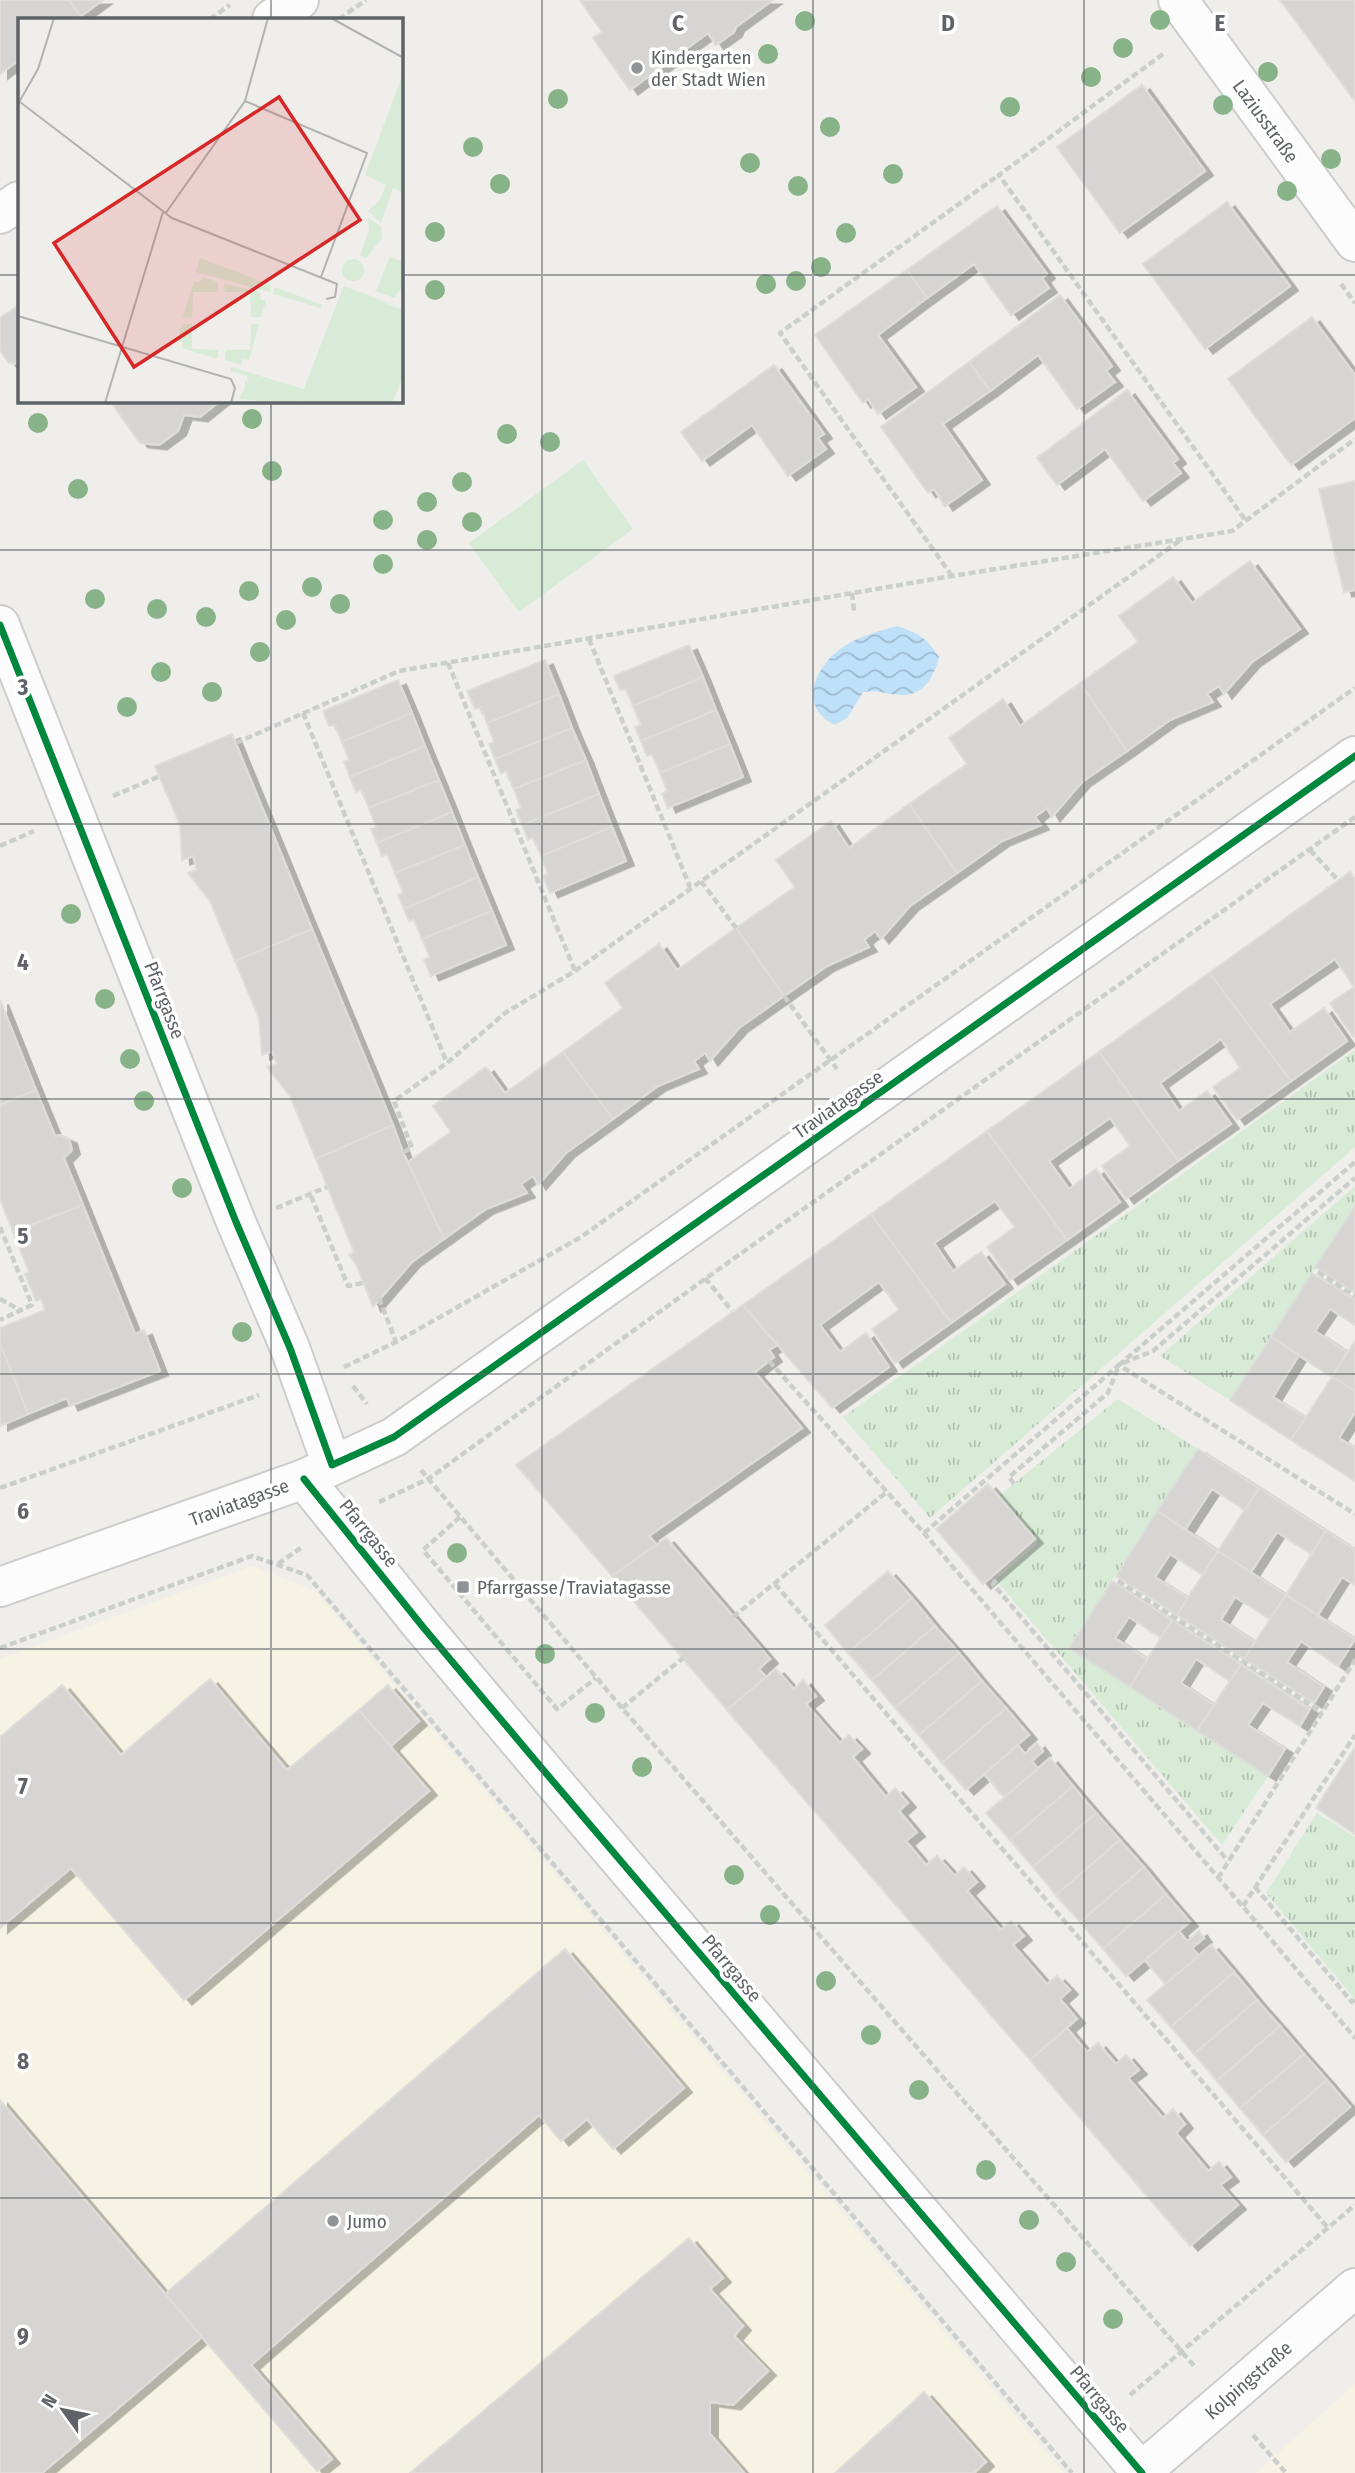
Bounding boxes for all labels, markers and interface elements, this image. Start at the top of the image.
text: C [672,9,684,37]
text: D [941,9,955,37]
text: E [1215,9,1226,37]
inset map [18,18,402,402]
place label: Kindergarten der Stadt Wien [651,46,766,91]
marker: Kindergarten der Stadt Wien [629,60,645,76]
street label: Laziusstraße [1228,75,1303,167]
text: 3 [17,673,29,701]
text: 4 [17,948,29,976]
street label: Pfarrgasse [139,958,190,1042]
street label: Traviatagasse [789,1065,888,1144]
text: 5 [17,1222,29,1250]
street label: Traviatagasse [186,1474,292,1531]
street label: Pfarrgasse [334,1495,403,1572]
text: 6 [17,1497,29,1525]
place label: Pfarrgasse/Traviatagasse [477,1576,671,1599]
marker: Pfarrgasse/Traviatagasse [455,1579,471,1595]
text: 7 [18,1772,28,1800]
street label: Pfarrgasse [697,1930,766,2007]
text: 8 [17,2047,29,2075]
place label: Jumo [347,2210,387,2233]
marker: Jumo [325,2213,341,2229]
text: 9 [17,2322,29,2350]
street label: Kolpingstraße [1200,2336,1297,2424]
street label: Pfarrgasse [1065,2361,1134,2438]
north arrow [28,2375,98,2445]
text: N [36,2390,62,2412]

